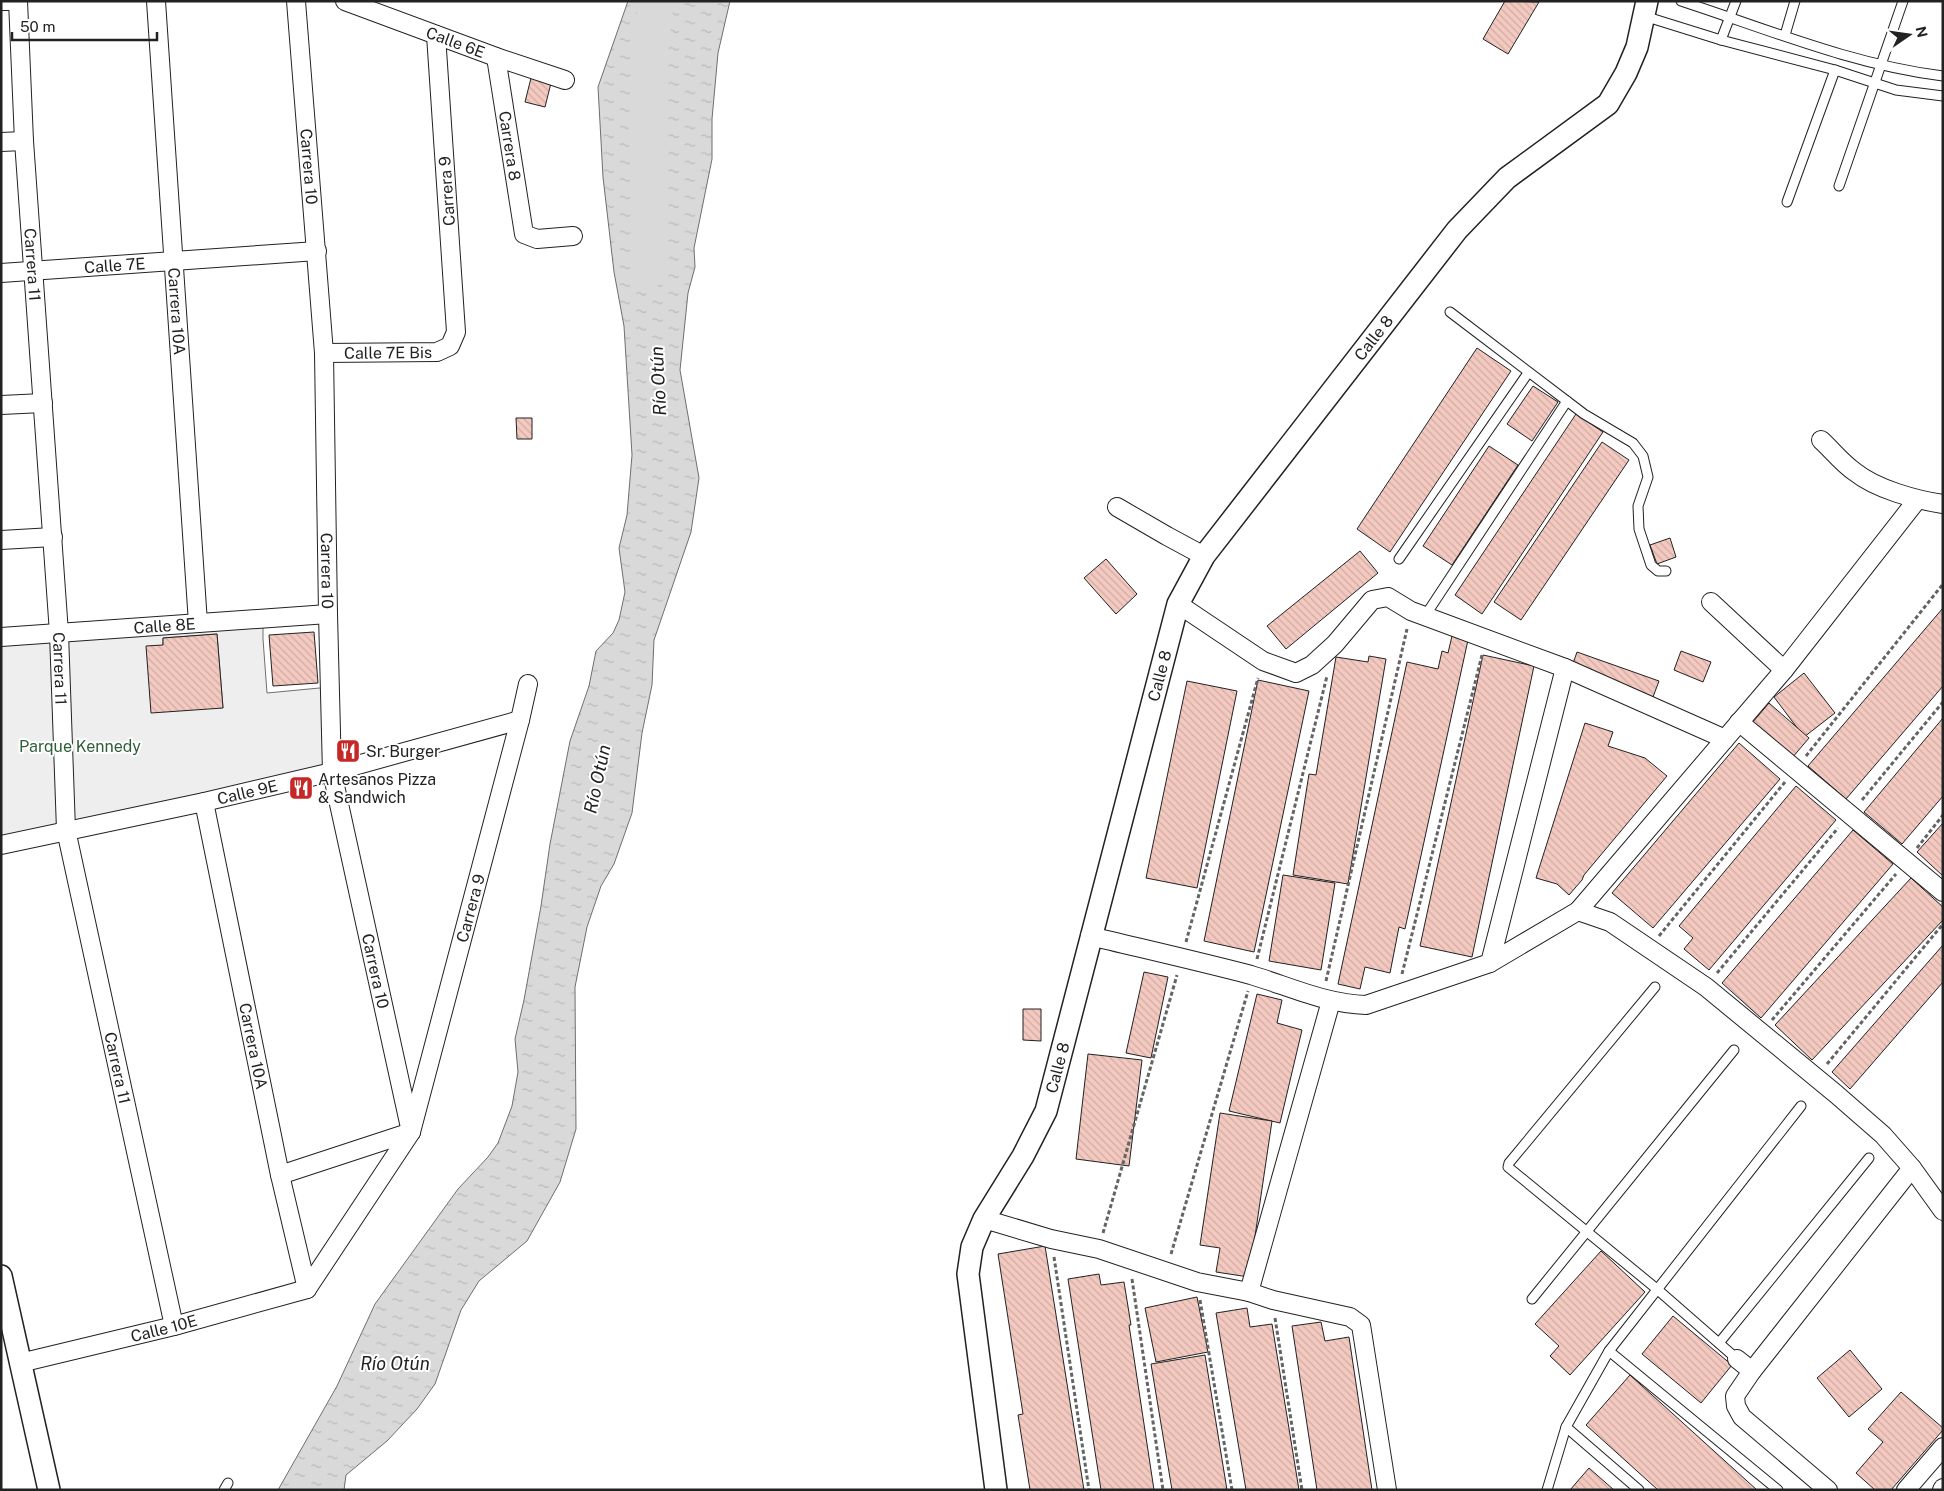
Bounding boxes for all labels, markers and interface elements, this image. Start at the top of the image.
scale bar [12,10,158,42]
north arrow [1884,10,1934,60]
text: 50 m [20,18,55,35]
street label: Calle 6E [423,22,488,62]
text: N [1913,25,1931,39]
street label: Carrera 8 [495,110,525,182]
street label: Carrera 10 [297,128,322,205]
street label: Carrera 9 [435,155,459,227]
street label: Carrera 11 [21,227,45,302]
street label: Calle 7E [84,253,146,277]
street label: Carrera 10A [165,267,189,356]
street label: Calle 8 [1350,311,1397,364]
street label: Calle 7E Bis [344,343,432,362]
water label: Río Otún [646,346,670,416]
street label: Carrera 10 [317,533,337,609]
street label: Calle 8E [133,614,196,637]
street label: Carrera 11 [49,632,71,705]
street label: Calle 8 [1144,648,1175,703]
park label: Parque Kennedy [19,737,141,756]
restaurant icon: Sr. Burger [335,738,361,764]
place label: Sr. Burger [366,742,440,761]
water label: Río Otún [579,743,615,815]
place label: Artesanos Pizza & Sandwich [318,770,436,807]
restaurant icon: Artesanos Pizza & Sandwich [288,775,314,801]
street label: Calle 9E [215,776,279,808]
street label: Carrera 9 [452,872,488,944]
street label: Carrera 10 [358,932,393,1011]
street label: Carrera 10A [236,1001,272,1091]
street label: Carrera 11 [101,1030,135,1106]
street label: Calle 8 [1042,1040,1073,1095]
street label: Calle 10E [129,1311,199,1346]
water label: Río Otún [360,1353,430,1374]

